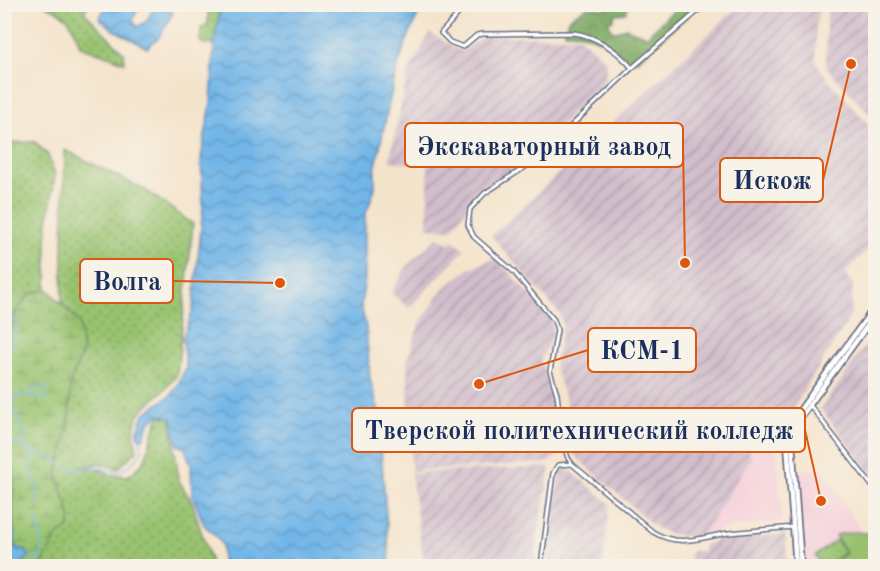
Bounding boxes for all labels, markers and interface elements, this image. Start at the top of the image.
callout: Экскаваторный завод [405,123,683,167]
text: Экскаваторный завод [417,135,671,161]
callout: Искож [720,158,823,202]
text: Искож [732,169,812,195]
callout: Волга [80,259,173,303]
text: Волга [92,270,162,296]
callout: КСМ-1 [588,328,696,372]
text: КСМ-1 [600,339,684,365]
callout: Тверской политехнический колледж [352,408,805,452]
text: Тверской политехнический колледж [364,419,794,445]

